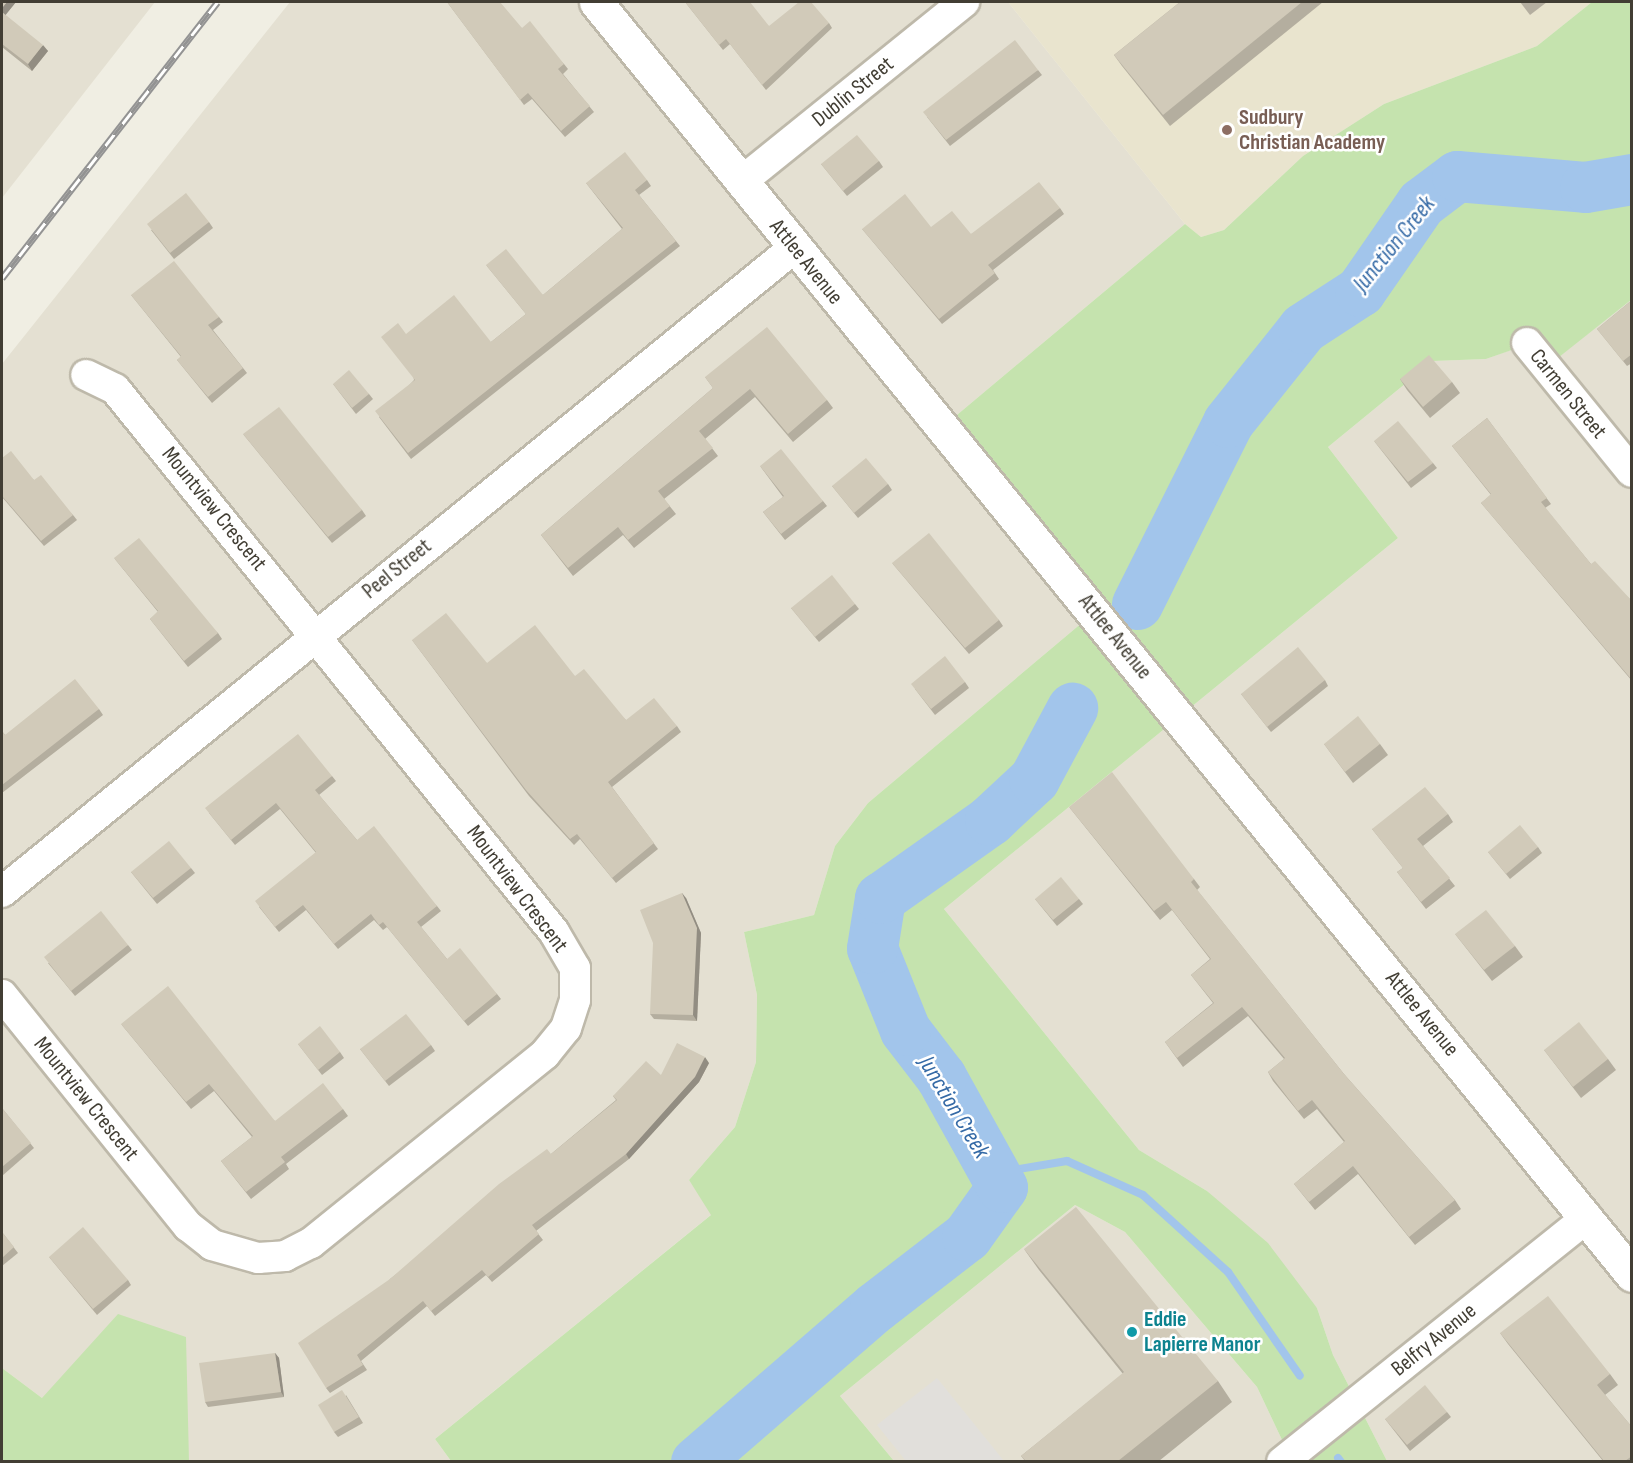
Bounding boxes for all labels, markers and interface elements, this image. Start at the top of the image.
street label: Dublin Street [807,51,899,133]
place label: Sudbury Christian Academy [1239,104,1385,156]
marker: Sudbury Christian Academy [1220,123,1234,137]
water label: Junction Creek [1347,190,1441,298]
street label: Attlee Avenue [764,214,848,310]
street label: Carmen Street [1524,344,1612,444]
street label: Mountview Crescent [156,442,272,576]
street label: Peel Street [357,533,437,605]
street label: Attlee Avenue [1073,589,1157,685]
street label: Mountview Crescent [461,820,573,958]
street label: Attlee Avenue [1380,966,1464,1062]
street label: Mountview Crescent [28,1032,144,1166]
water label: Junction Creek [912,1051,996,1163]
street label: Belfry Avenue [1386,1298,1482,1382]
place label: Eddie Lapierre Manor [1144,1306,1260,1358]
marker: Eddie Lapierre Manor [1125,1325,1139,1339]

